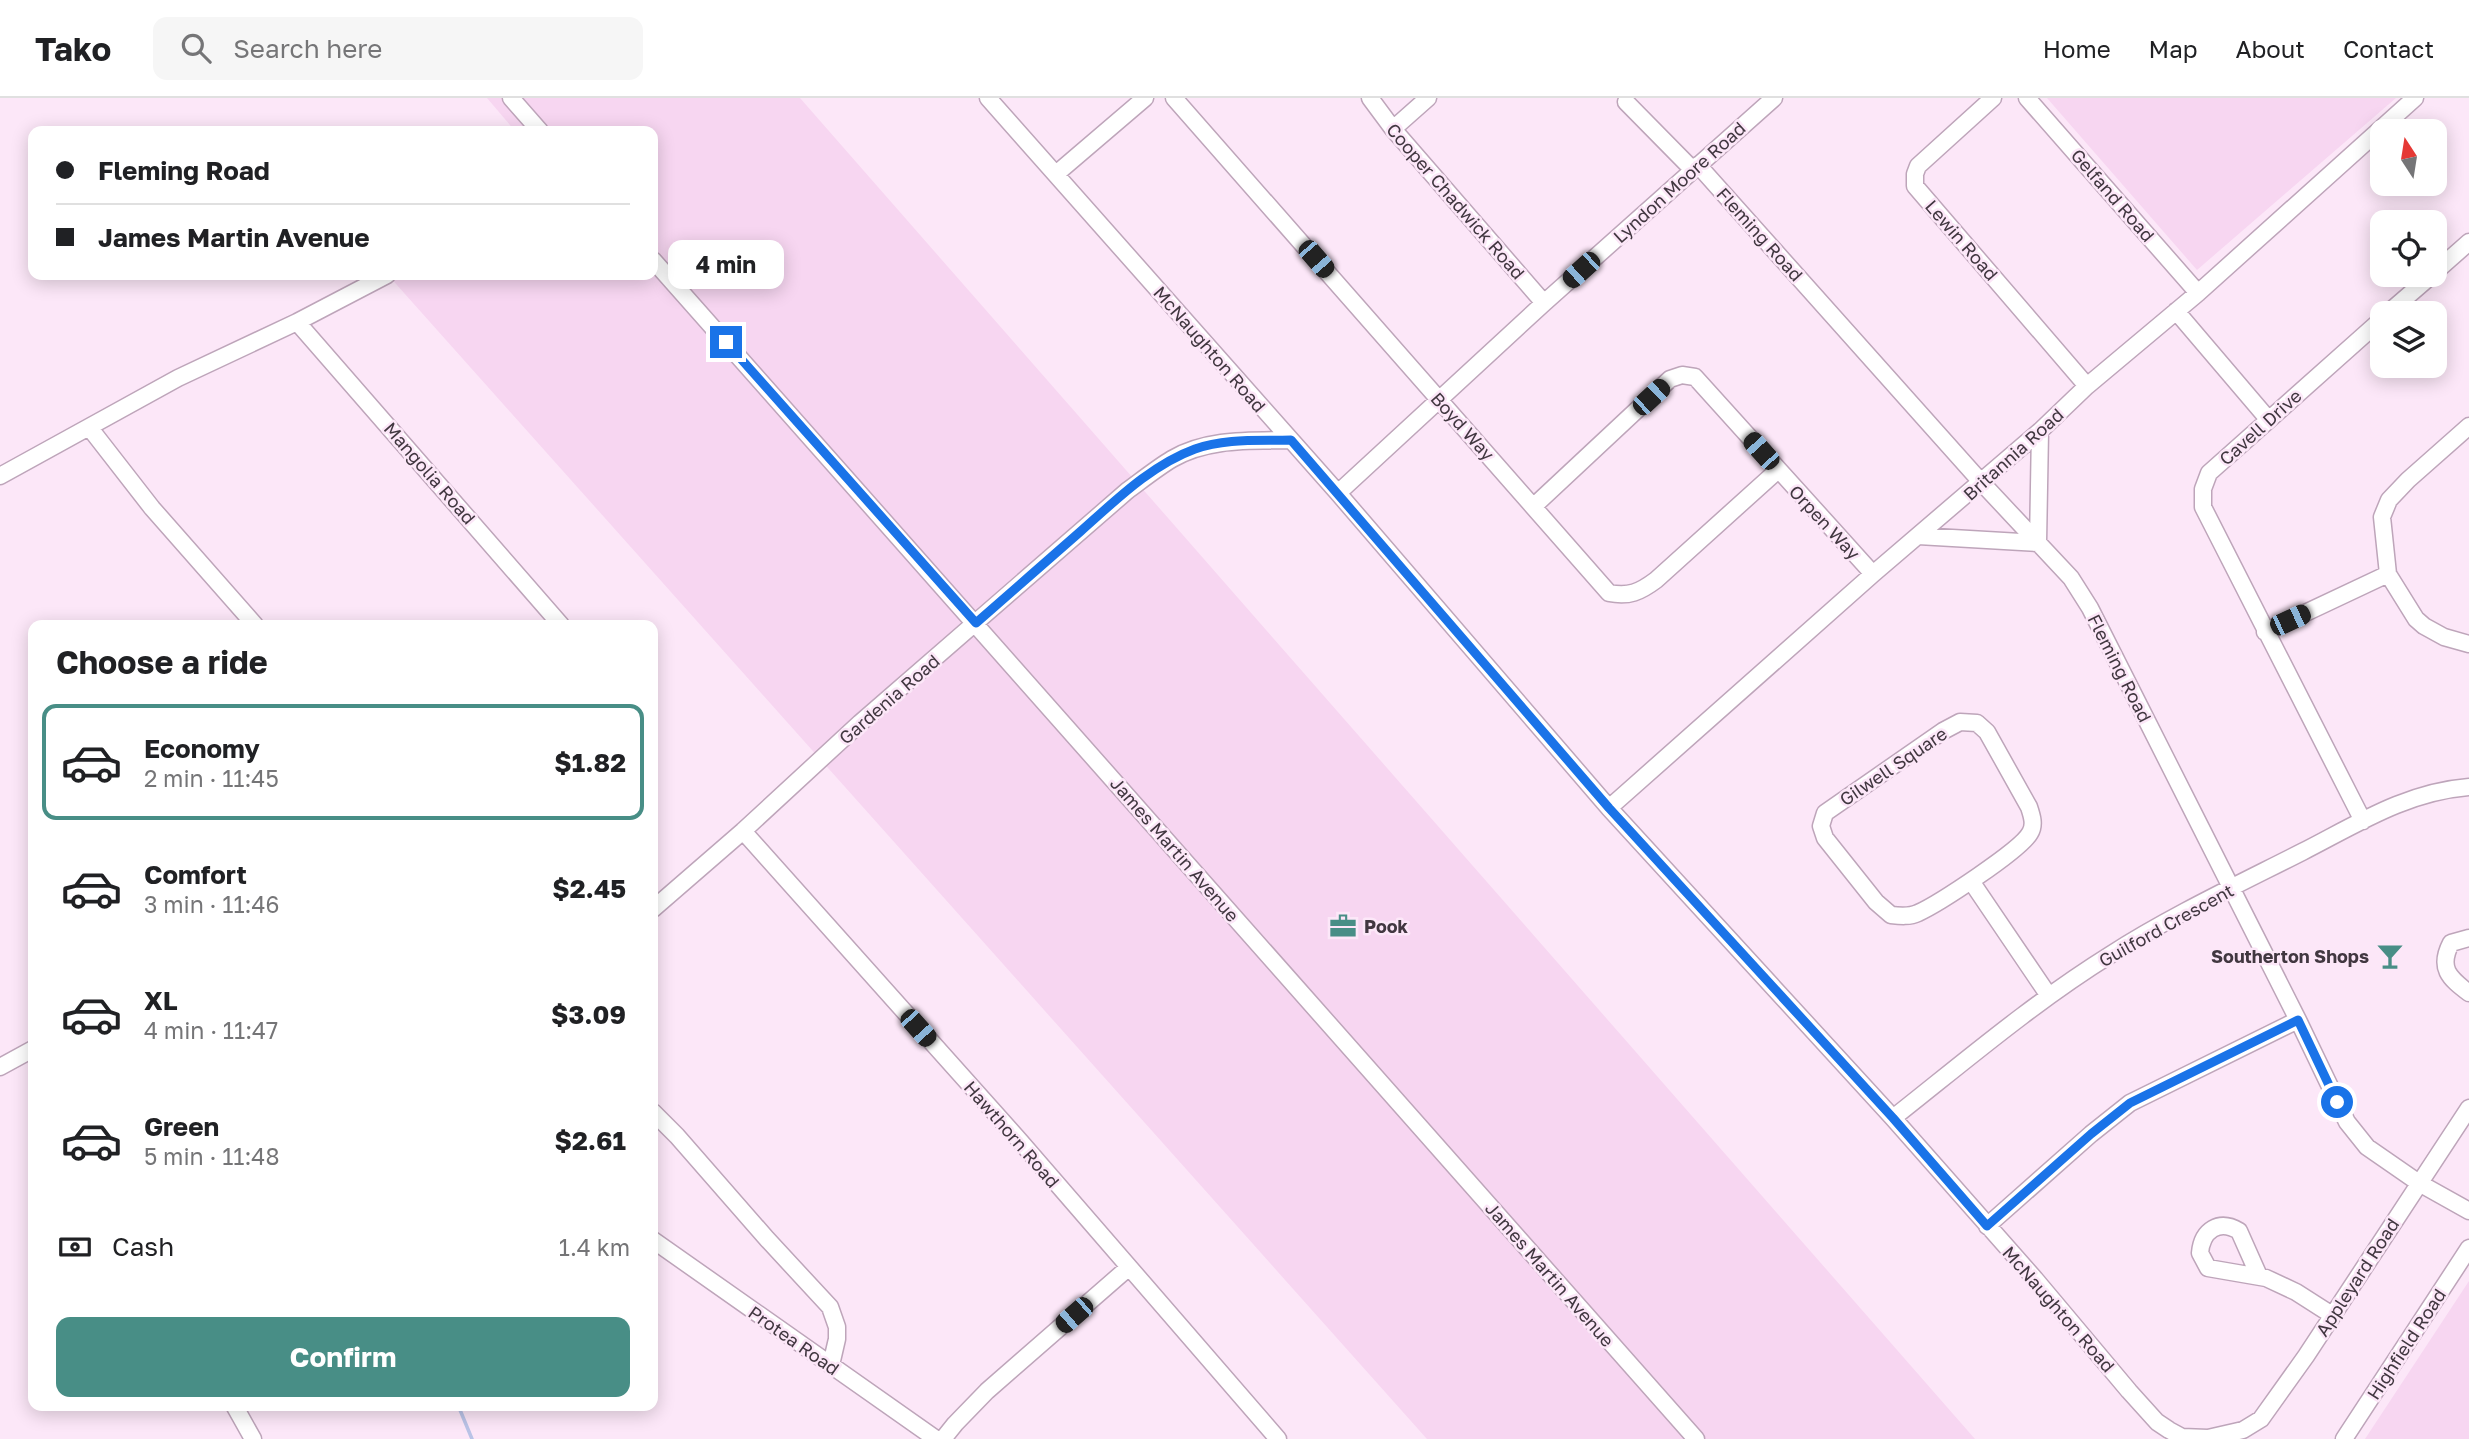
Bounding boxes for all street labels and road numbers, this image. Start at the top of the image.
street label: Lyndon Moore Road [1608,117,1750,247]
street label: Cooper Chadwick Road [1382,119,1530,283]
street label: Gelfand Road [2067,144,2159,246]
street label: Fleming Road [1712,183,1808,285]
street label: Lewin Road [1921,195,2003,285]
street label: McNaughton Road [1149,282,1271,416]
street label: Cavell Drive [2214,384,2306,470]
street label: Boyd Way [1427,387,1499,465]
street label: Britannia Road [1958,403,2068,505]
street label: Mangolia Road [380,417,480,529]
street label: Orpen Way [1785,480,1865,564]
street label: Fleming Road [2083,610,2157,726]
street label: Gardenia Road [834,649,944,749]
street label: Gilwell Square [1835,722,1951,810]
street label: James Martin Avenue [1106,772,1244,926]
street label: Guilford Crescent [2095,879,2237,971]
street label: Hawthorn Road [960,1076,1064,1192]
street label: James Martin Avenue [1481,1197,1619,1351]
street label: Appleyard Road [2311,1214,2403,1340]
street label: McNaughton Road [1998,1242,2120,1376]
street label: Highfield Road [2362,1284,2450,1404]
street label: Protea Road [744,1301,844,1379]

